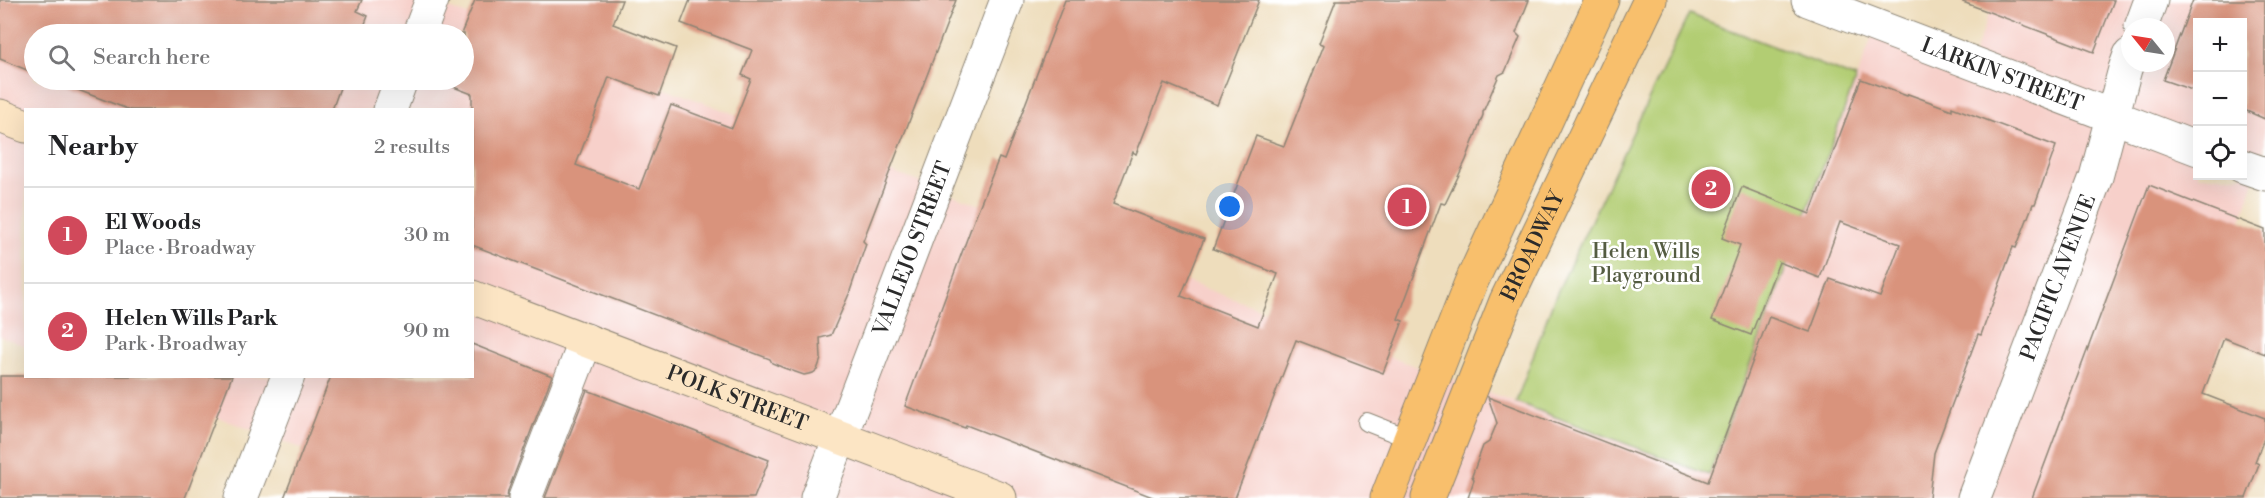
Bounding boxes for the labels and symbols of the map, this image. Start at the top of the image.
north arrow [2121,18,2175,72]
street label: LARKIN STREET [1917,32,2087,118]
street label: VALLEJO STREET [868,158,958,341]
pin: 2 [1692,166,1730,212]
pin: 1 [1388,184,1426,230]
street label: BROADWAY [1495,186,1571,306]
street label: PACIFIC AVENUE [2015,191,2102,365]
your location [1215,192,1244,221]
park label: Helen Wills Playground [1591,239,1701,289]
street label: POLK STREET [663,360,812,438]

